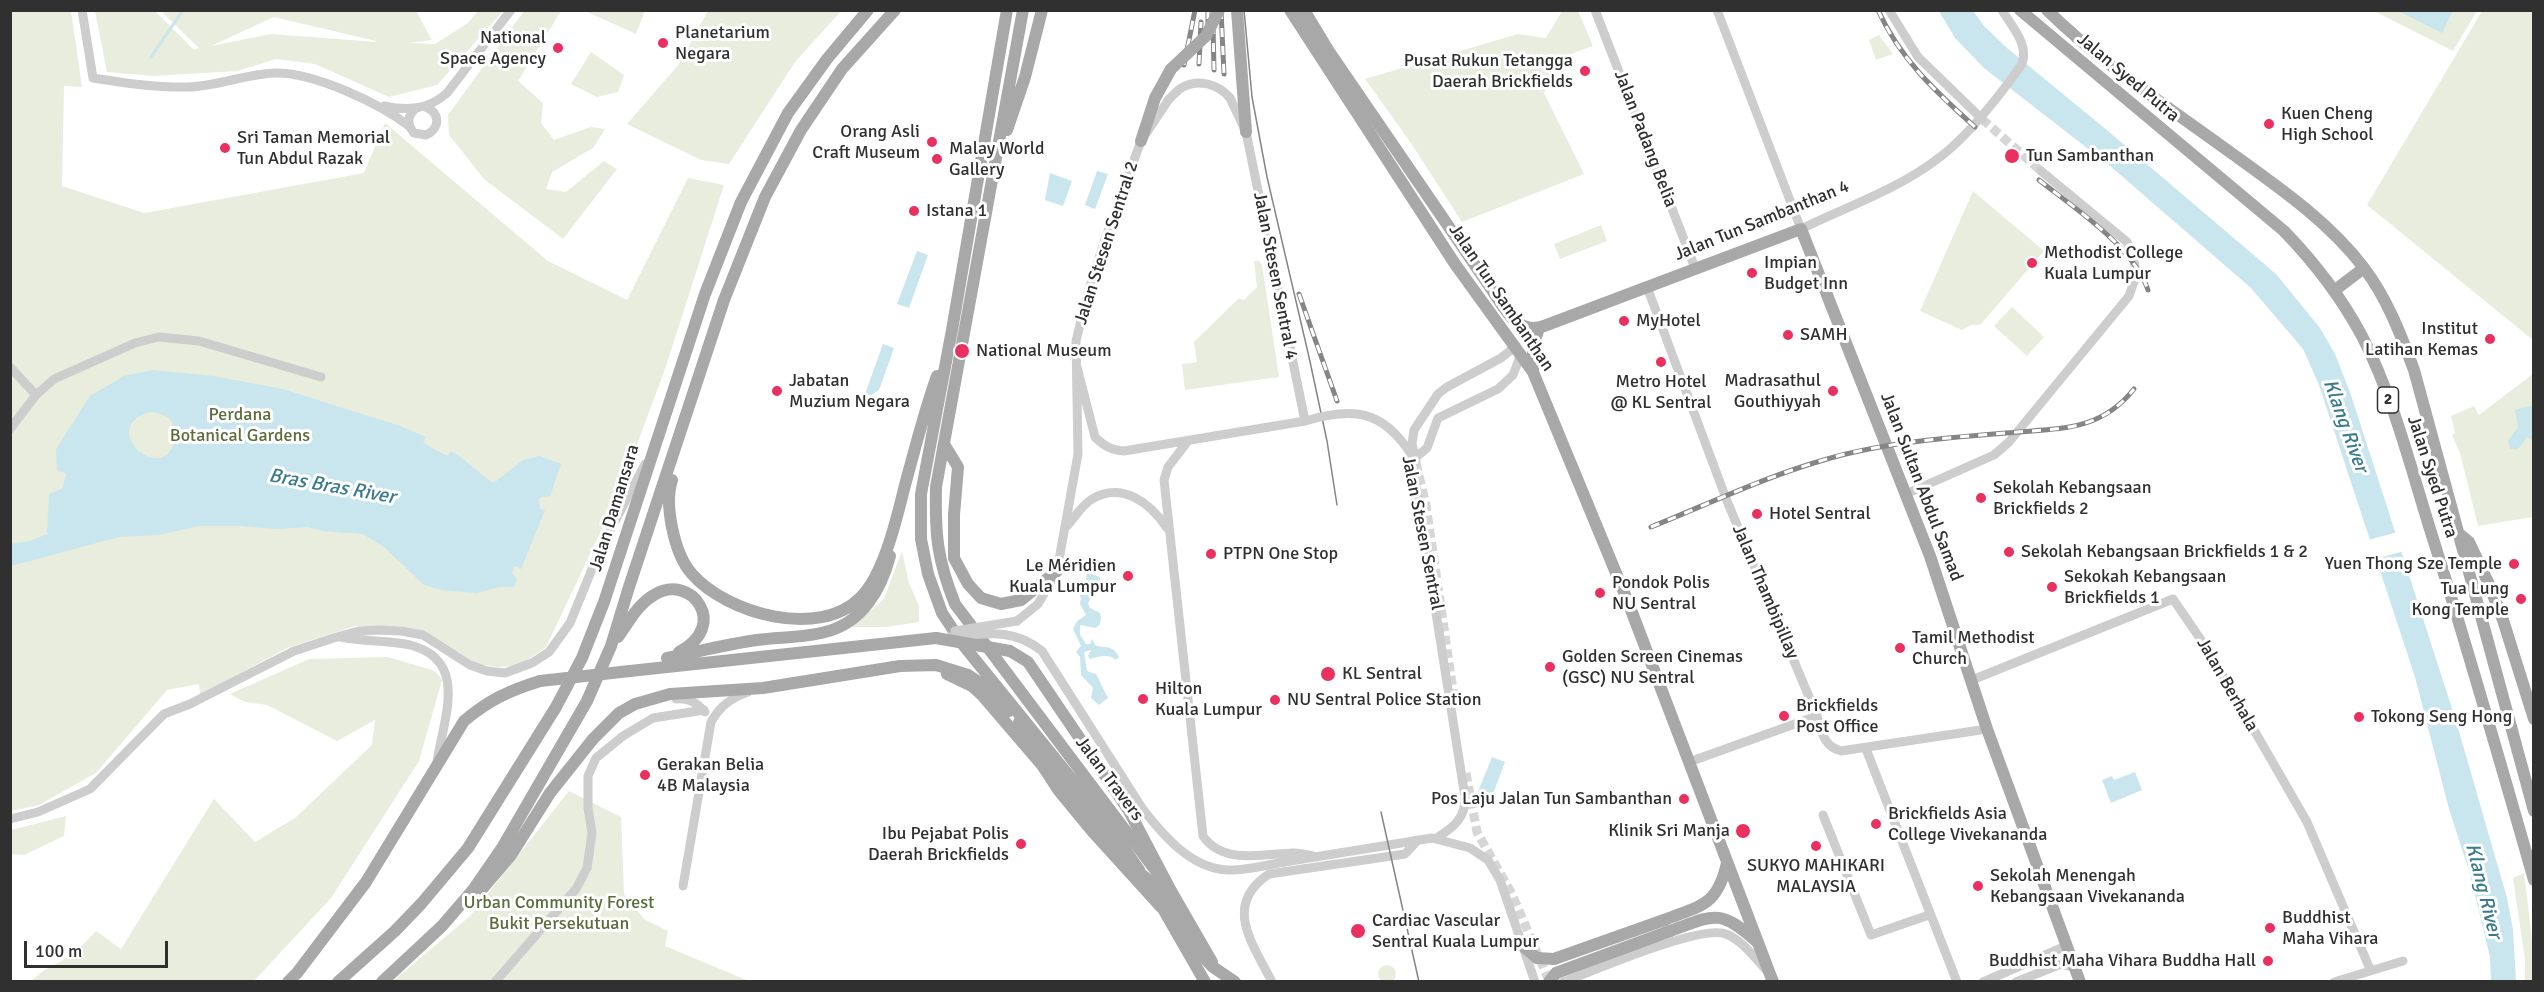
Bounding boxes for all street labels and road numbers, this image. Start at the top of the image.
street label: Jalan Syed Putra [2072,29,2184,127]
street label: Jalan Padang Belia [1609,68,1681,210]
street label: Jalan Stesen Sentral 2 [1070,159,1144,327]
street label: Jalan Tun Sambanthan 4 [1671,176,1853,266]
street label: Jalan Stesen Sentral 4 [1248,190,1302,362]
street label: Jalan Tun Sambanthan [1444,220,1558,376]
road number: 2 [2378,387,2398,413]
street label: Jalan Sultan Abdul Samad [1875,390,1967,584]
street label: Jalan Syed Putra [2402,413,2462,541]
street label: Jalan Damansara [585,442,645,574]
street label: Jalan Stesen Sentral [1396,454,1448,612]
street label: Jalan Thambipillay [1727,522,1803,662]
street label: Jalan Berhala [2191,634,2263,736]
street label: Jalan Travers [1070,733,1148,825]

